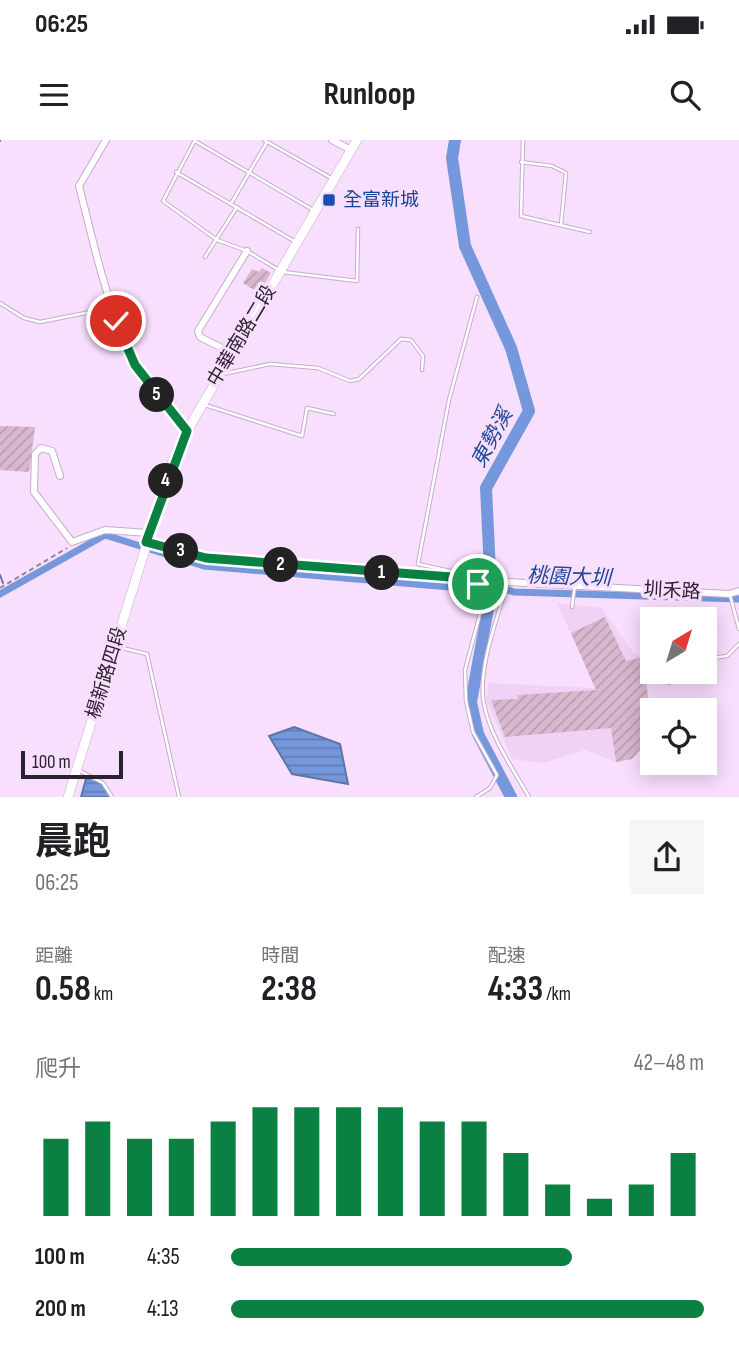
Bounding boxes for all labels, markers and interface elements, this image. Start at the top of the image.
text: 06:25 [35,9,88,40]
text: Runloop [323,75,416,114]
icon: menu [35,76,73,114]
icon: search [666,76,704,114]
place label: 全富新城 [343,189,419,212]
marker: 全富新城 [321,192,337,208]
street label: 中華南路二段 [203,281,281,391]
pin [86,291,146,351]
icon: check [97,302,135,340]
pin: 5 [140,378,174,412]
text: 5 [152,383,161,406]
water label: 東勢溪 [466,402,519,472]
pin: 4 [148,464,184,498]
text: 4 [161,469,170,492]
pin: 3 [164,534,198,568]
text: 3 [176,539,185,562]
pin: 2 [264,548,298,582]
text: 2 [276,553,285,576]
pin [448,554,508,614]
pin: 1 [364,556,400,590]
text: 1 [378,561,385,584]
water label: 桃園大圳 [527,563,614,591]
icon: arrive [459,565,497,603]
street label: 圳禾路 [643,578,701,604]
north arrow [640,607,718,684]
map controls [640,607,717,775]
street label: 楊新路四段 [82,624,132,722]
button: locate [640,698,717,775]
scale bar [21,748,122,780]
text: 100 m [32,751,71,774]
text: 晨跑 [35,820,111,865]
button: share [630,820,704,894]
text: 06:25 [35,869,78,897]
text: 距離 [35,945,73,968]
text: 時間 [261,945,299,968]
text: 配速 [488,945,526,968]
text: 0.58 [35,968,91,1011]
text: 2:38 [261,968,317,1011]
text: 4:33 [488,968,543,1011]
text: km [91,983,113,1006]
text: /km [543,983,571,1006]
text: 42–48 m [634,1049,704,1077]
text: 爬升 [35,1055,81,1083]
text: 100 m [35,1243,85,1271]
text: 4:35 [147,1243,180,1271]
text: 200 m [35,1295,86,1323]
text: 4:13 [147,1295,179,1323]

